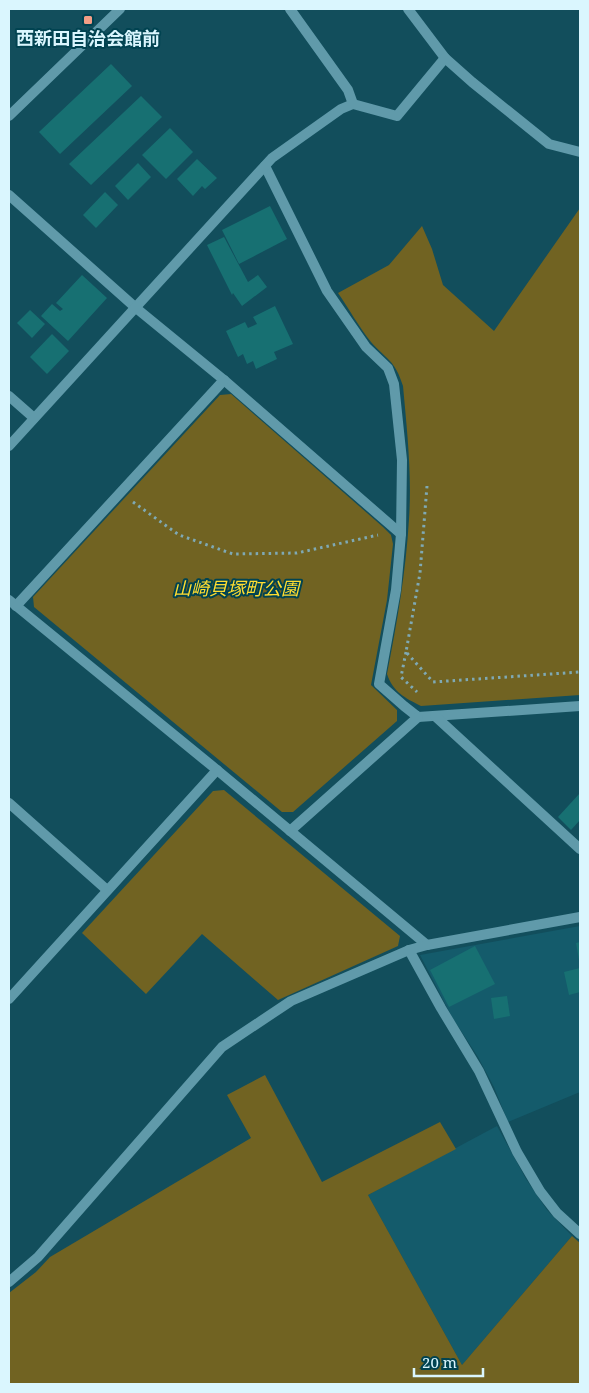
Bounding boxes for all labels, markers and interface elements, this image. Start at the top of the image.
marker: 西新田自治会館前 [82,14,94,26]
place label: 西新田自治会館前 [16,26,160,50]
park label: 山崎貝塚町公園 [173,576,302,600]
scale bar [414,1346,483,1378]
text: 20 m [422,1352,457,1372]

